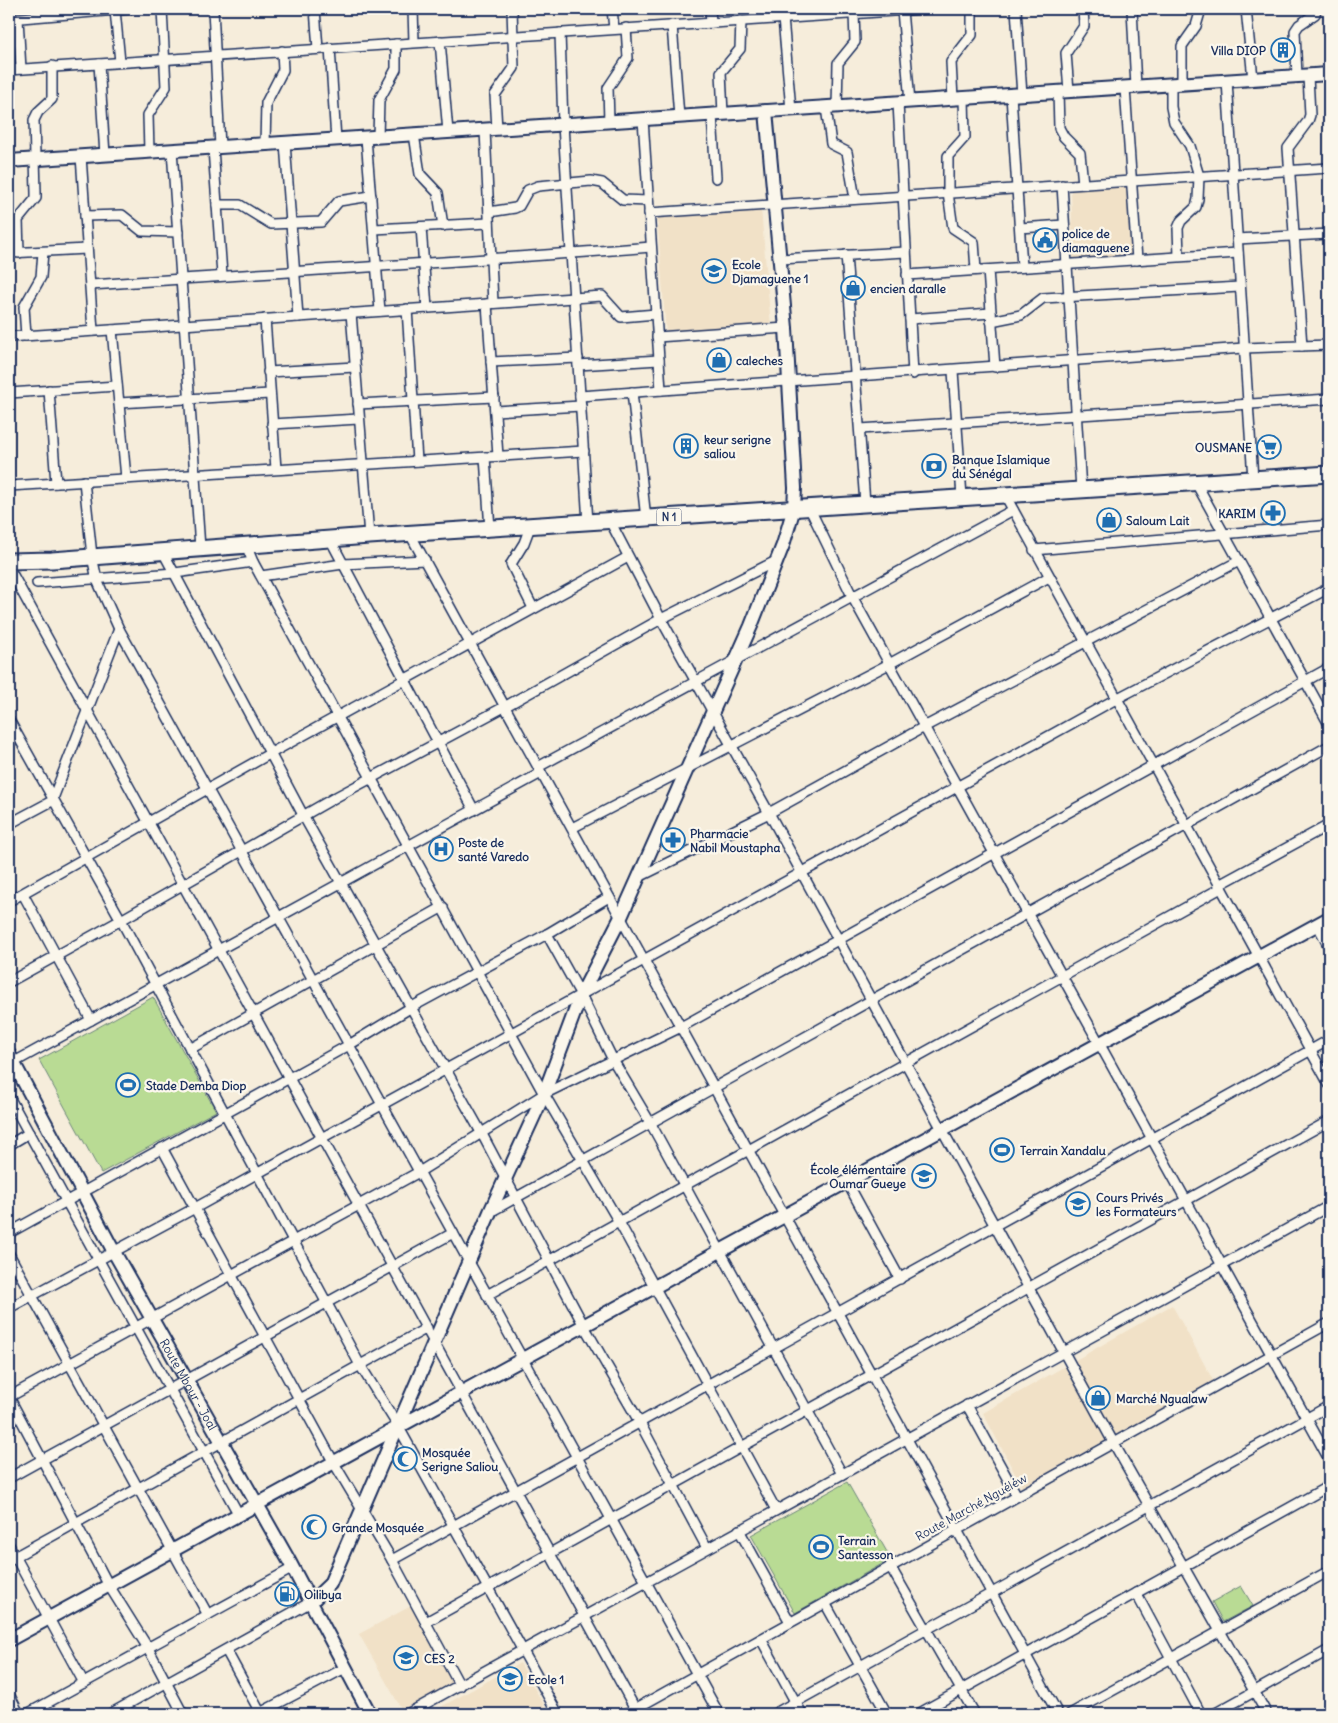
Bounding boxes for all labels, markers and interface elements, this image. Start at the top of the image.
building icon: Villa DIOP [1270,37,1296,63]
place label: Villa DIOP [1211,43,1267,58]
place label: police de diamaguene [1062,226,1130,256]
public building icon: police de diamaguene [1032,227,1058,253]
place label: Ecole Djamaguene 1 [732,257,809,287]
school or university icon: Ecole Djamaguene 1 [701,258,727,284]
shop icon: encien daralle [840,275,866,301]
place label: encien daralle [870,281,946,296]
shop icon: caleches [706,347,732,373]
place label: caleches [736,353,784,368]
place label: keur serigne saliou [704,432,771,461]
building icon: keur serigne saliou [673,433,699,459]
supermarket icon: OUSMANE [1256,434,1282,460]
place label: OUSMANE [1195,440,1252,455]
place label: Banque Islamique du Sénégal [952,452,1051,482]
bank icon: Banque Islamique du Sénégal [921,453,947,479]
pharmacy icon: KARIM [1260,500,1286,526]
place label: KARIM [1218,506,1256,521]
shop icon: Saloum Lait [1096,507,1122,533]
road number: N 1 [656,508,682,526]
place label: Saloum Lait [1126,513,1190,528]
place label: Pharmacie Nabil Moustapha [690,826,780,856]
pharmacy icon: Pharmacie Nabil Moustapha [660,827,686,853]
place label: Poste de santé Varedo [458,835,529,864]
hospital icon: Poste de santé Varedo [428,836,454,862]
sports icon: Stade Demba Diop [115,1072,141,1098]
place label: Stade Demba Diop [146,1078,246,1094]
sports icon: Terrain Xandalu [989,1137,1015,1163]
place label: Terrain Xandalu [1020,1143,1106,1158]
place label: École élémentaire Oumar Gueye [810,1162,907,1192]
school or university icon: École élémentaire Oumar Gueye [911,1163,937,1189]
place label: Cours Privés les Formateurs [1096,1190,1177,1219]
school or university icon: Cours Privés les Formateurs [1065,1191,1091,1217]
street label: Route Mbour - Joal [157,1336,221,1433]
shop icon: Marché Ngualaw [1085,1385,1111,1411]
place label: Marché Ngualaw [1116,1391,1208,1407]
place label: Mosquée Serigne Saliou [422,1445,498,1475]
mosque icon: Mosquée Serigne Saliou [392,1446,418,1472]
street label: Route Marché Nguéléw [913,1470,1030,1544]
mosque icon: Grande Mosquée [301,1514,327,1540]
place label: Grande Mosquée [332,1520,424,1536]
place label: Terrain Santesson [838,1533,893,1562]
sports icon: Terrain Santesson [808,1534,834,1560]
fuel station icon: Oilibya [274,1581,300,1607]
place label: Oilibya [304,1587,342,1603]
school or university icon: CES 2 [393,1645,419,1671]
place label: CES 2 [424,1651,455,1666]
school or university icon: Ecole 1 [497,1666,523,1692]
place label: Ecole 1 [528,1672,564,1687]

